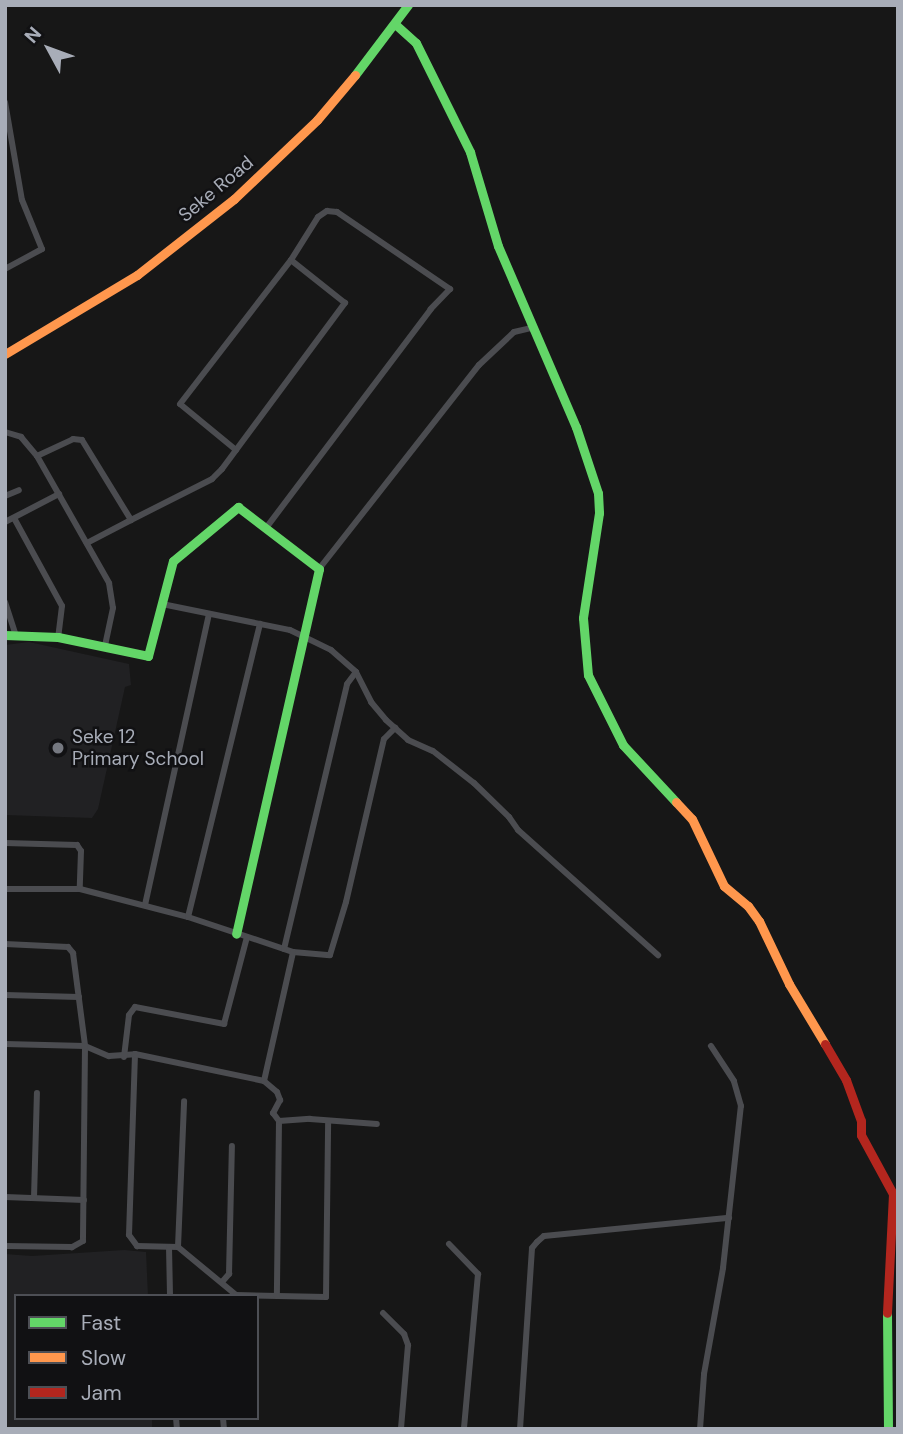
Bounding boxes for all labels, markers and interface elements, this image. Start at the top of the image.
north arrow [14,14,84,84]
text: N [19,21,47,48]
street label: Seke Road [174,151,258,227]
place label: Seke 12 Primary School [72,726,204,770]
marker: Seke 12 Primary School [50,740,66,756]
legend [14,1294,259,1420]
text: Fast [81,1309,121,1337]
text: Slow [81,1344,126,1372]
text: Jam [81,1379,122,1407]

